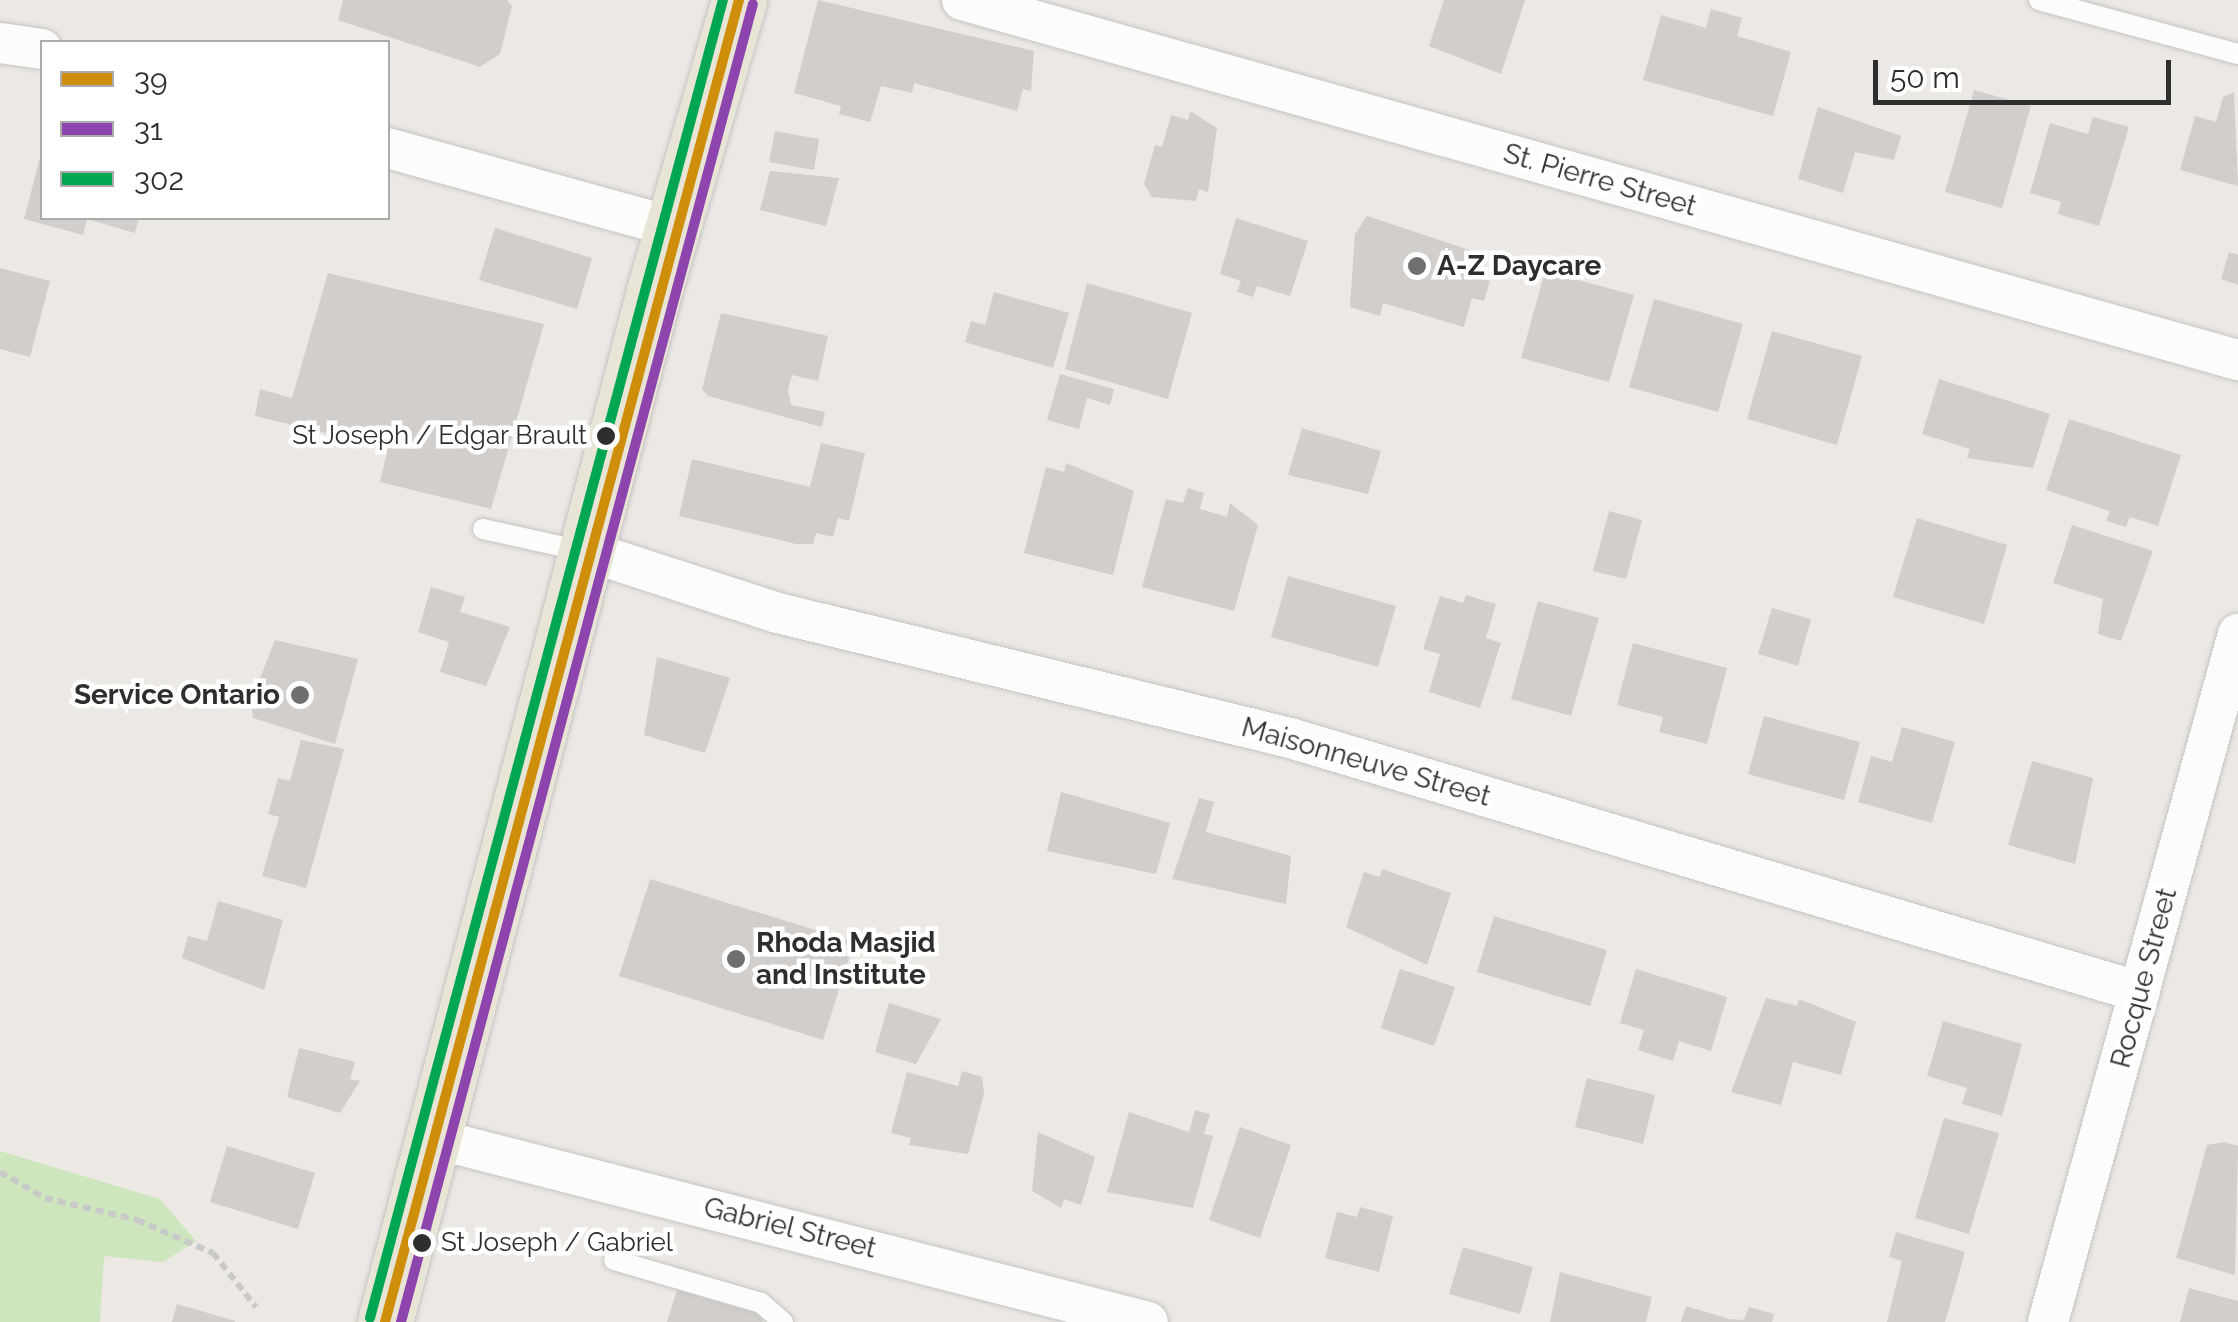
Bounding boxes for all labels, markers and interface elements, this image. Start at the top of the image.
legend [40,40,390,220]
scale bar [1878,40,2176,102]
text: 50 m [1890,60,1960,95]
text: 39 [134,62,168,97]
text: 31 [134,112,163,147]
street label: St. Pierre Street [1500,136,1700,224]
text: 302 [134,162,184,197]
place label: A-Z Daycare [1437,249,1601,283]
marker: A-Z Daycare [1406,255,1428,277]
place label: St Joseph / Edgar Brault [291,420,587,452]
marker: St Joseph / Edgar Brault [596,426,616,446]
place label: Service Ontario [74,678,280,712]
marker: Service Ontario [289,684,311,706]
street label: Maisonneuve Street [1238,710,1494,814]
street label: Rocque Street [2104,884,2184,1072]
place label: Rhoda Masjid and Institute [756,926,936,992]
marker: Rhoda Masjid and Institute [725,948,747,970]
street label: Gabriel Street [700,1190,880,1266]
place label: St Joseph / Gabriel [441,1227,674,1259]
marker: St Joseph / Gabriel [412,1233,432,1253]

